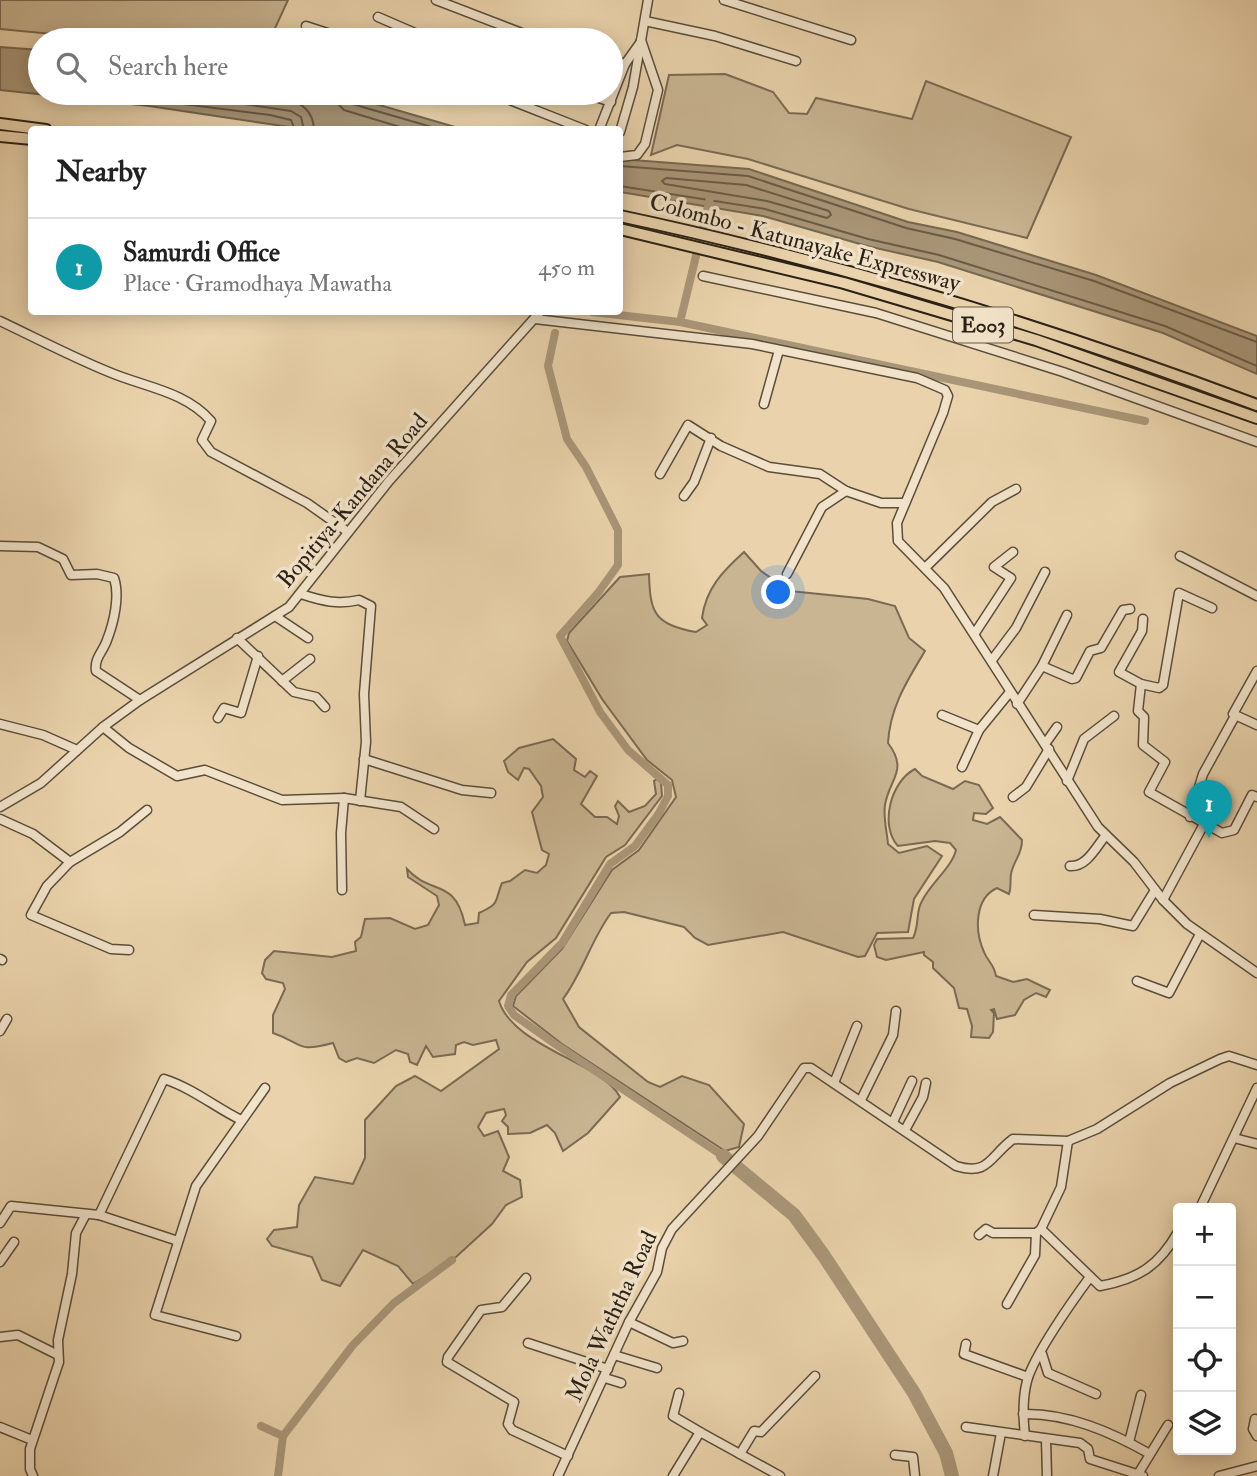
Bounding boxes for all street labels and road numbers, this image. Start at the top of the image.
street label: Colombo - Katunayake Expressway [646,187,964,299]
road number: E003 [953,308,1013,342]
street label: Bopitiya-Kandana Road [271,407,435,594]
street label: Mola Waththa Road [559,1226,664,1406]

